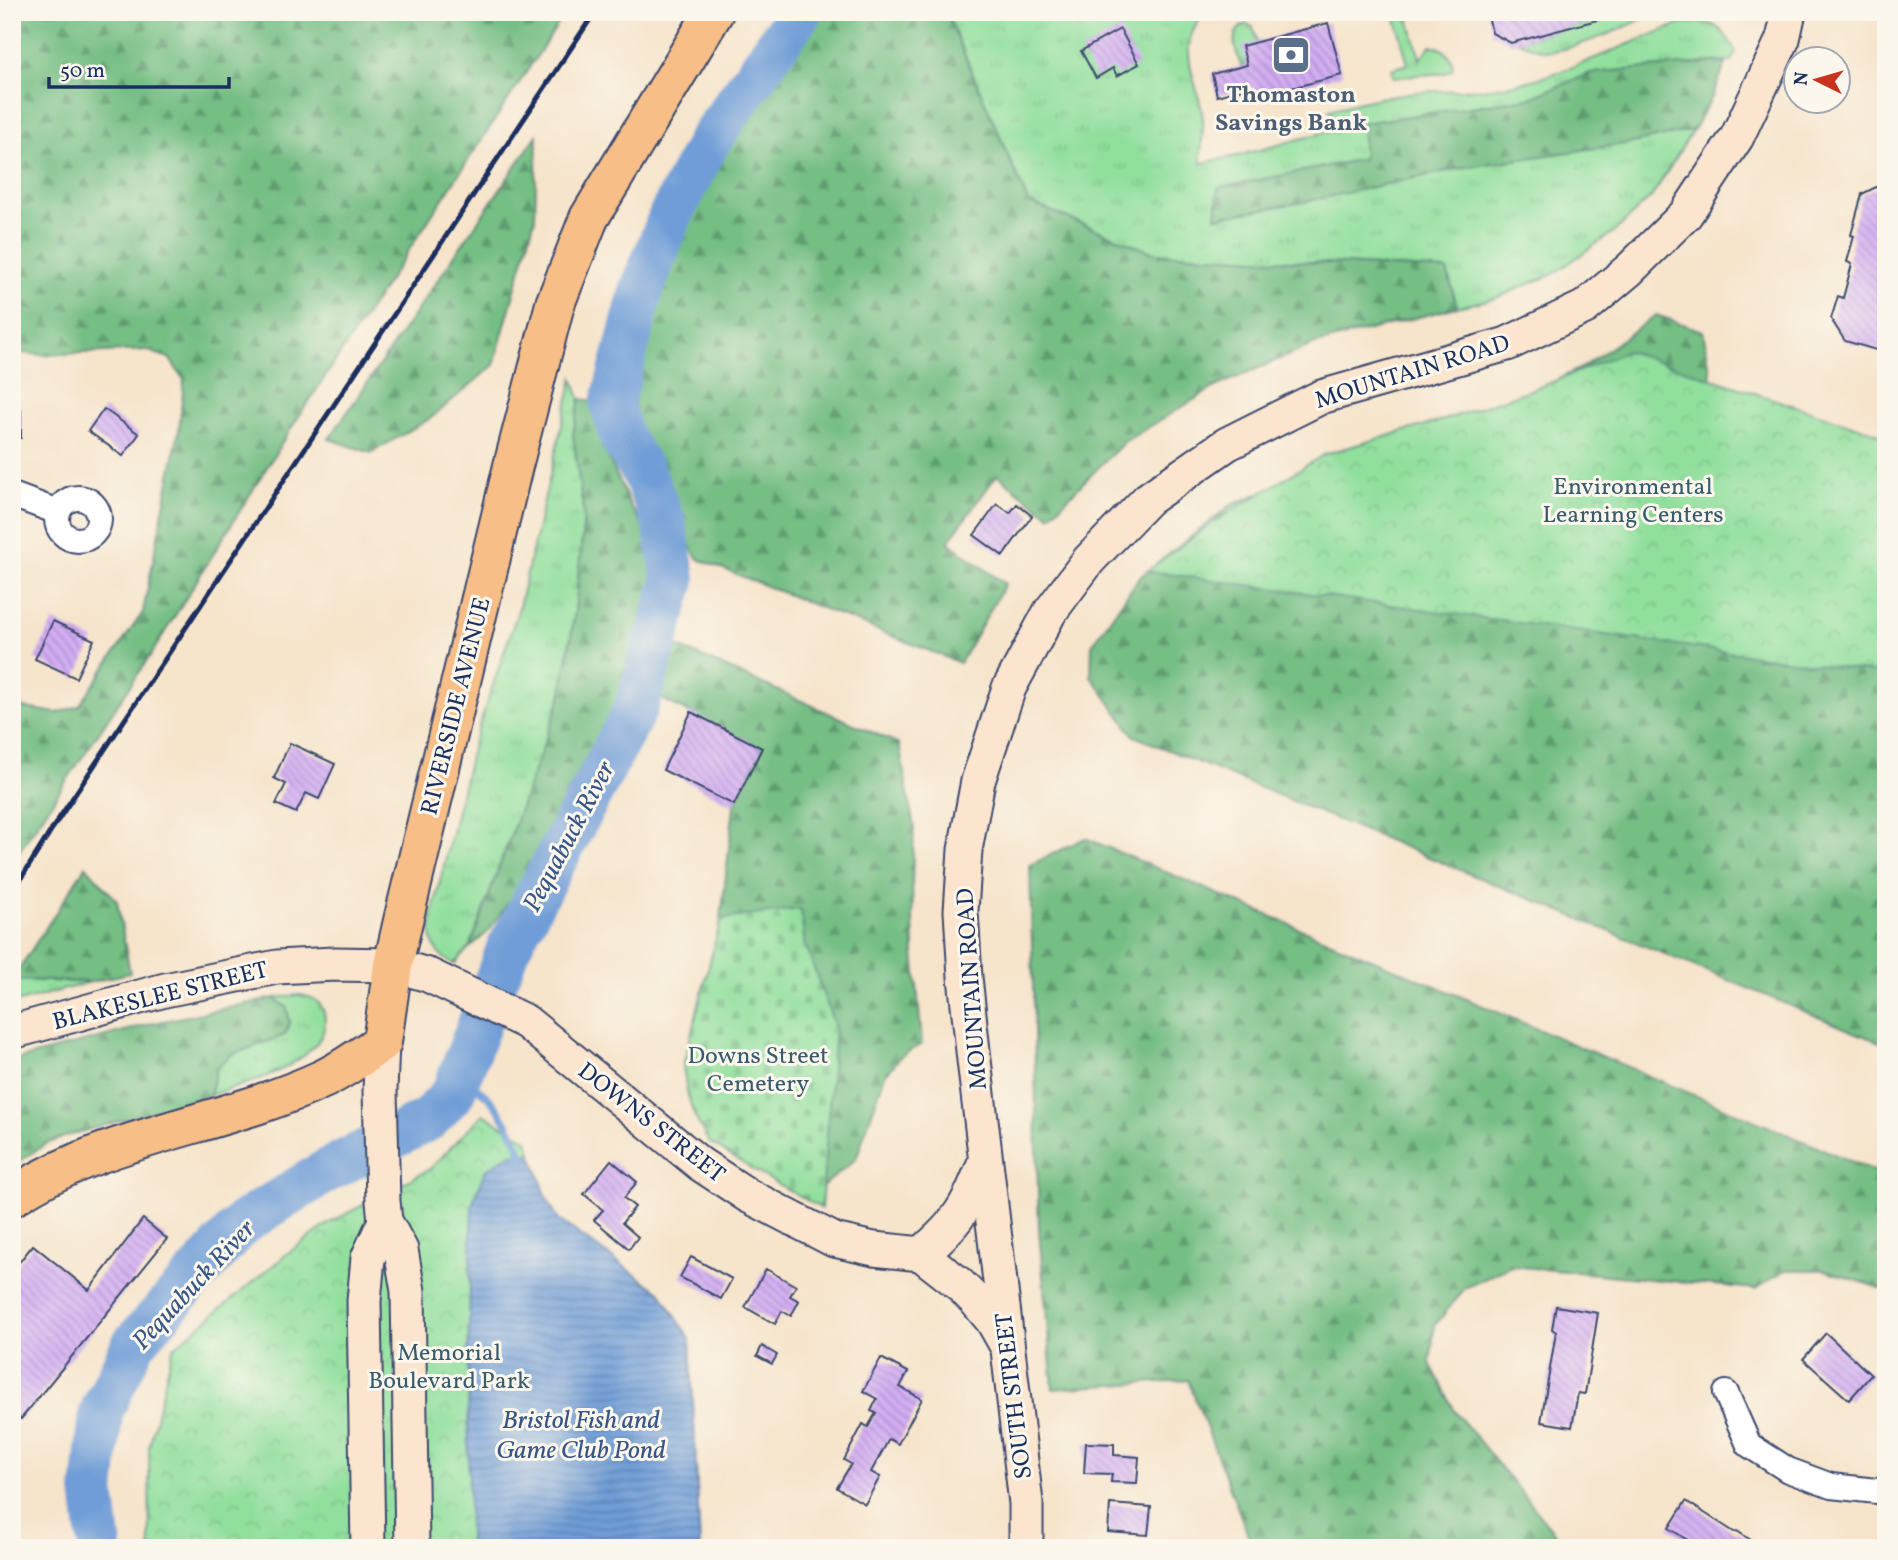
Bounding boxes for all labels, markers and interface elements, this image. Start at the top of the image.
bank icon: Thomaston Savings Bank [1270,34,1312,76]
scale bar [49,46,229,90]
north arrow [1783,46,1853,116]
text: 50 m [60,57,105,86]
text: N [1789,70,1816,87]
place label: Thomaston Savings Bank [1215,79,1367,141]
street label: MOUNTAIN ROAD [1311,327,1514,419]
park label: Environmental Learning Centers [1542,471,1724,533]
street label: RIVERSIDE AVENUE [413,594,500,819]
water label: Pequabuck River [515,755,625,919]
street label: MOUNTAIN ROAD [949,887,997,1091]
street label: BLAKESLEE STREET [49,954,272,1040]
park label: Downs Street Cemetery [688,1040,828,1102]
street label: DOWNS STREET [570,1055,732,1192]
water label: Pequabuck River [125,1212,264,1358]
street label: SOUTH STREET [988,1310,1042,1481]
park label: Memorial Boulevard Park [368,1337,530,1399]
water label: Bristol Fish and Game Club Pond [496,1403,666,1469]

